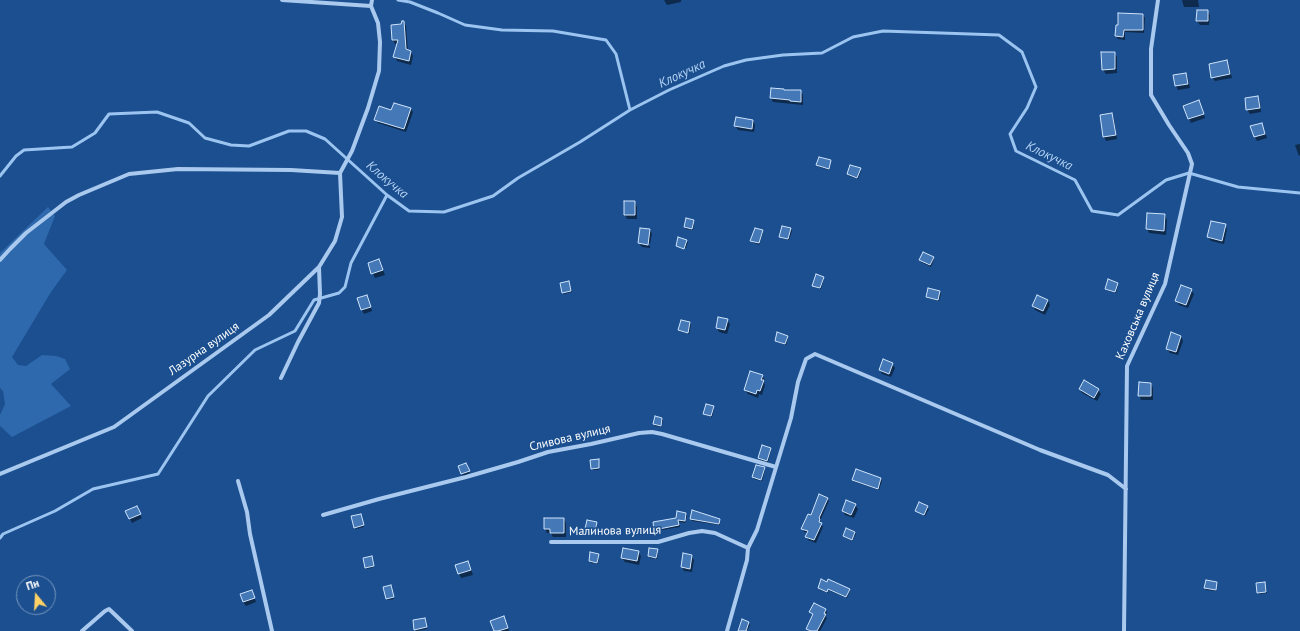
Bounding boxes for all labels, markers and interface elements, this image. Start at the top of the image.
water label: Клокучка [656,56,708,92]
water label: Клокучка [1023,138,1075,174]
water label: Клокучка [363,158,411,202]
street label: Каховська вулиця [1113,270,1163,362]
street label: Лазурна вулиця [166,319,242,379]
street label: Сливова вулиця [528,422,612,454]
street label: Малинова вулиця [569,523,661,539]
north arrow [16,575,56,615]
text: Пн [24,576,41,593]

